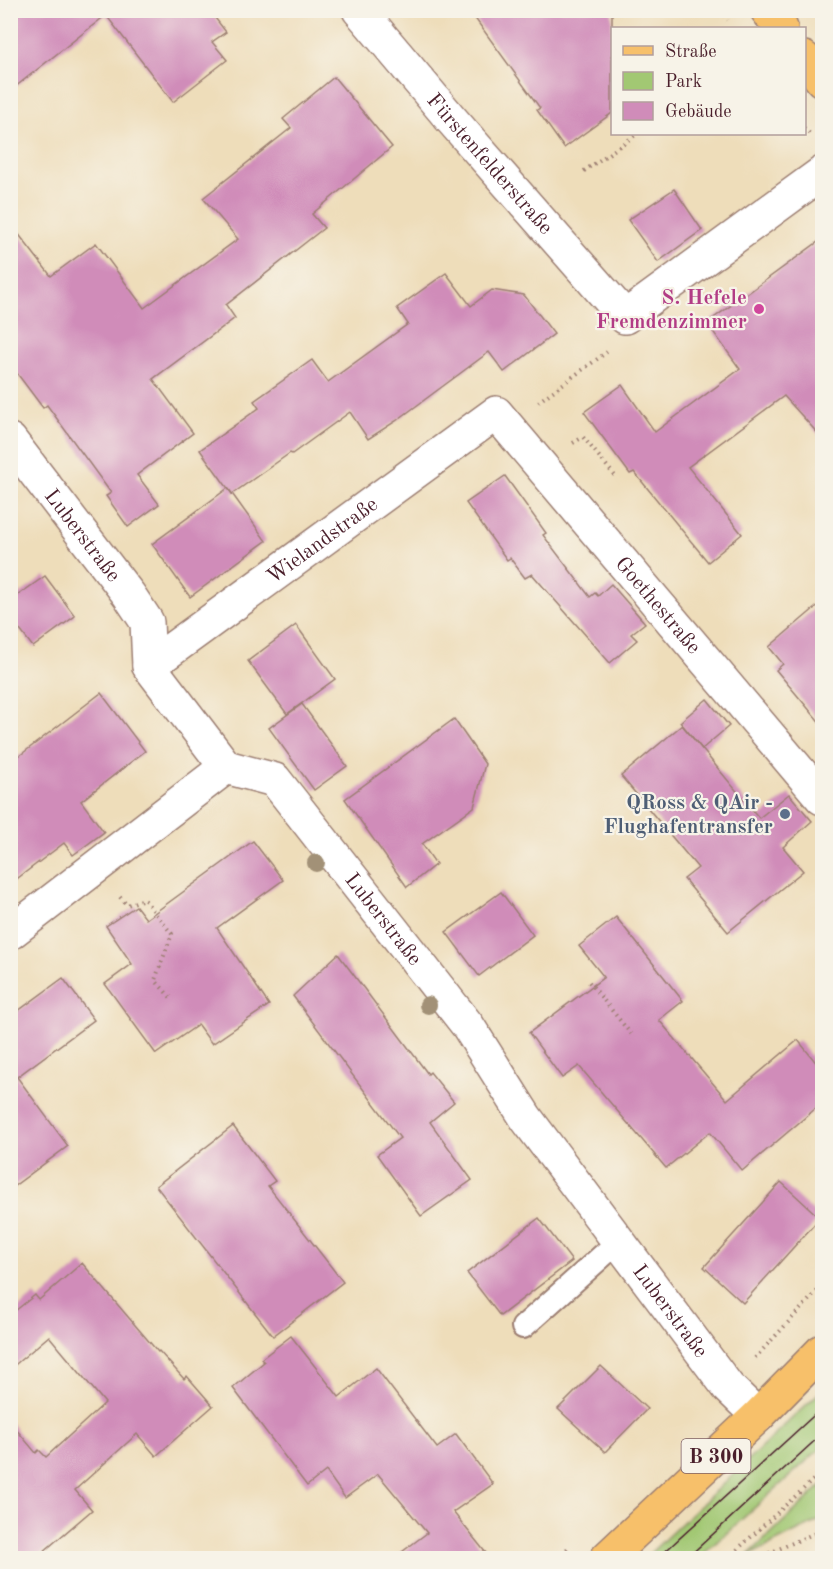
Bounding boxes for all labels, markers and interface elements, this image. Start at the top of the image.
legend [611,27,806,135]
text: Straße [665,43,716,61]
text: Park [665,73,702,91]
street label: Fürstenfelderstraße [422,90,556,239]
text: Gebäude [665,103,732,121]
place label: S. Hefele Fremdenzimmer [596,288,747,333]
marker: S. Hefele Fremdenzimmer [752,302,766,316]
street label: Luberstraße [40,486,124,586]
street label: Wielandstraße [264,494,382,588]
street label: Goethestraße [611,553,704,658]
place label: QRoss & QAir - Flughafentransfer [603,793,773,838]
marker: QRoss & QAir - Flughafentransfer [778,807,792,821]
street label: Luberstraße [340,870,425,970]
street label: Luberstraße [628,1261,711,1362]
road number: B 300 [682,1439,750,1473]

